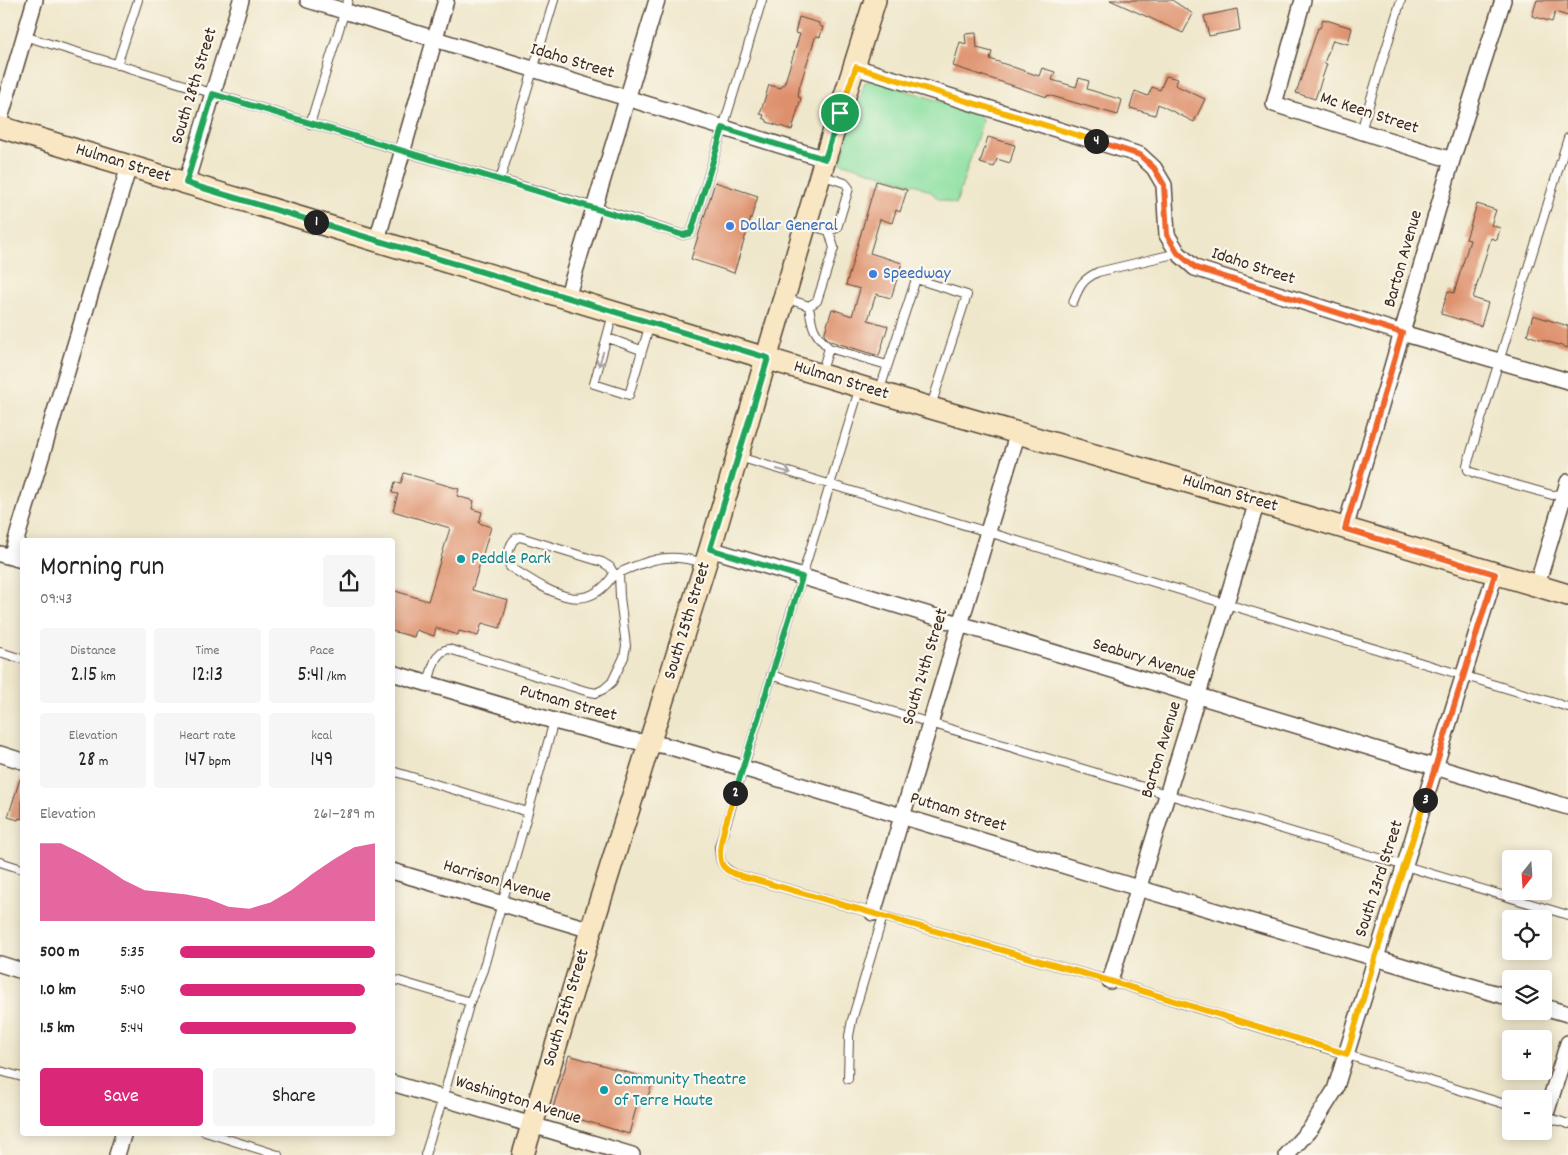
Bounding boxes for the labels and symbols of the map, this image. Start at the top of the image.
street label: South 28th Street [165,24,225,147]
street label: Idaho Street [527,37,617,87]
street label: Mc Keen Street [1317,86,1422,142]
pin [819,92,861,134]
pin: 4 [1084,128,1108,154]
street label: Hulman Street [72,138,174,190]
street label: Barton Avenue [1378,207,1430,311]
pin: 1 [304,210,328,234]
place label: Dollar General [740,214,838,239]
marker: Dollar General [724,220,736,232]
street label: Idaho Street [1208,242,1298,292]
place label: Speedway [883,262,952,287]
marker: Speedway [867,268,879,280]
one-way arrow [596,351,606,367]
street label: Hulman Street [790,355,892,407]
one-way arrow [776,466,792,476]
street label: Hulman Street [1179,468,1281,520]
place label: Peddle Park [471,547,551,572]
marker: Peddle Park [455,553,467,565]
street label: South 25th Street [658,559,718,683]
street label: South 24th Street [896,605,956,728]
street label: Seabury Avenue [1089,632,1199,688]
street label: Putnam Street [517,679,620,729]
street label: Barton Avenue [1135,698,1189,801]
pin: 2 [722,780,748,806]
street label: Putnam Street [907,786,1010,840]
pin: 3 [1412,788,1438,812]
street label: South 23rd Street [1349,817,1411,941]
north arrow [1502,850,1552,900]
street label: Harrison Avenue [440,854,554,910]
street label: South 25th Street [537,946,597,1070]
place label: Community Theatre of Terre Haute [614,1068,746,1114]
street label: Washington Avenue [452,1070,584,1132]
marker: Community Theatre of Terre Haute [598,1084,610,1096]

